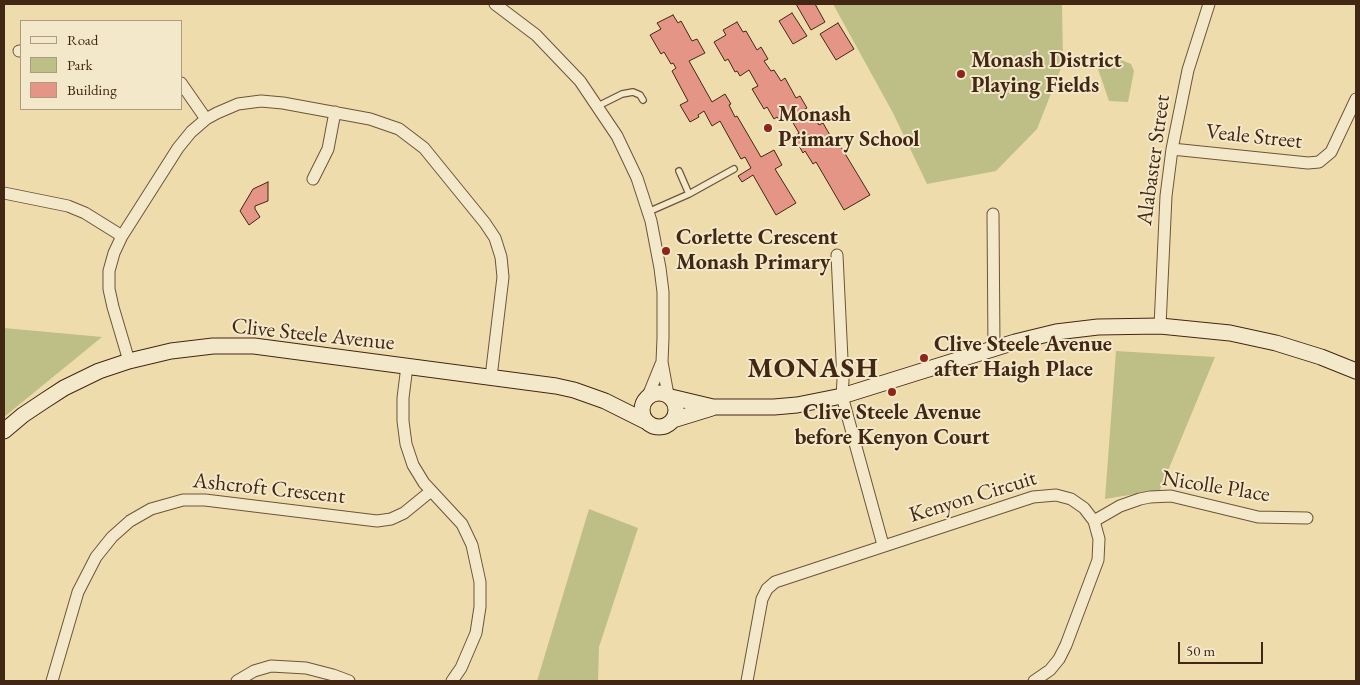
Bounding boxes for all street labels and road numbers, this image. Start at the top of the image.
street label: Alabaster Street [1132,93,1176,227]
street label: Veale Street [1205,119,1303,155]
street label: Clive Steele Avenue [230,313,396,357]
street label: Kenyon Circuit [906,465,1040,529]
street label: Nicolle Place [1160,465,1272,509]
street label: Ashcroft Crescent [191,468,347,510]

